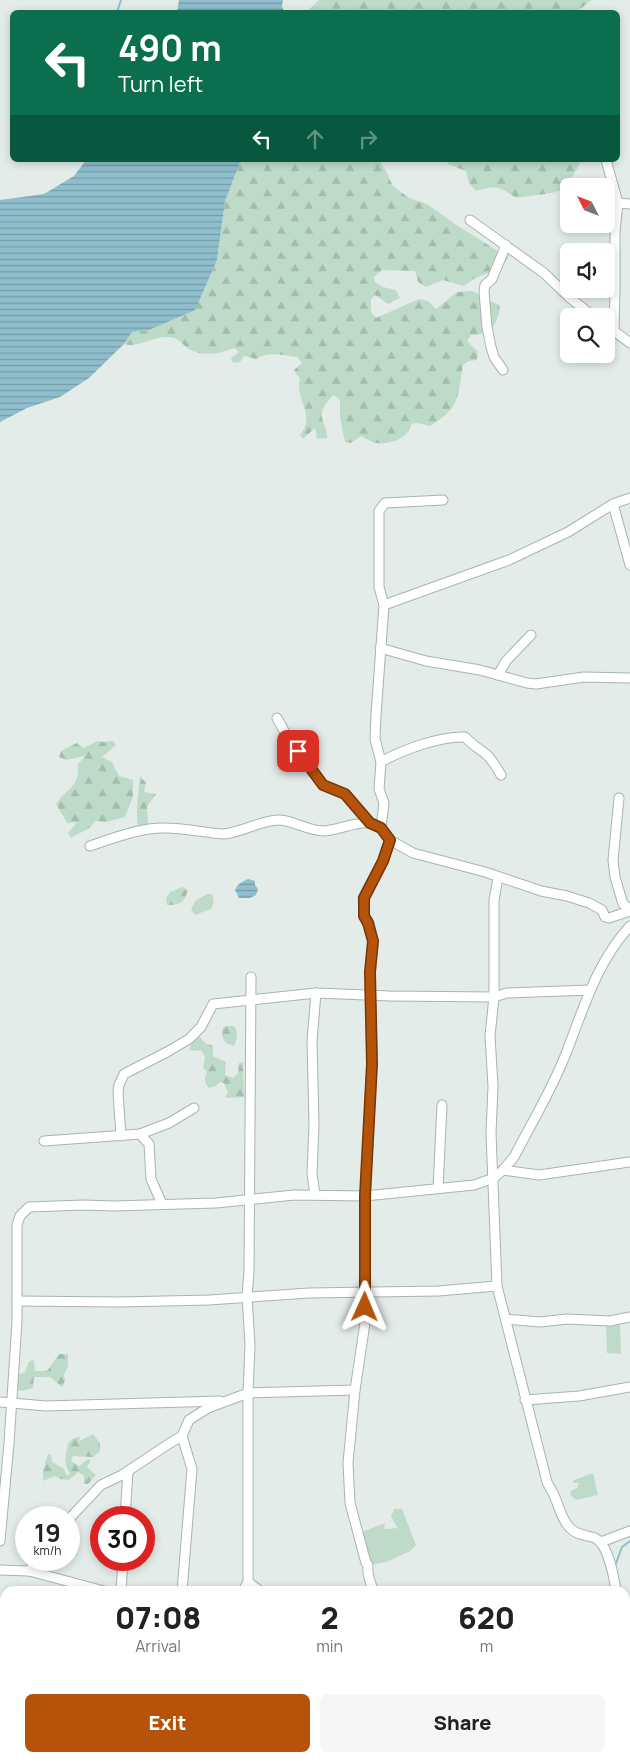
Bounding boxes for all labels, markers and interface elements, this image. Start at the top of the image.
text: 490 m [118,24,222,72]
icon: left [35,30,100,95]
text: Turn left [118,69,203,99]
icon: left [248,125,276,153]
icon: ahead [301,125,329,153]
icon: right [354,125,382,153]
north arrow [560,178,615,232]
map controls [560,178,615,363]
button: sound [560,243,615,298]
button: search [560,308,615,363]
pin [277,730,319,772]
icon: arrive [284,737,312,765]
position arrow [338,1280,390,1332]
speed limit sign: 30 [90,1506,155,1571]
text: 19 [34,1515,61,1550]
text: km/h [34,1542,61,1559]
text: 07:08 [115,1597,201,1638]
text: 2 [321,1597,339,1638]
text: 620 [458,1597,515,1638]
text: Arrival [135,1635,181,1657]
text: min [316,1635,343,1657]
text: m [480,1635,493,1657]
button: Exit [25,1694,310,1752]
button: Share [320,1694,605,1752]

